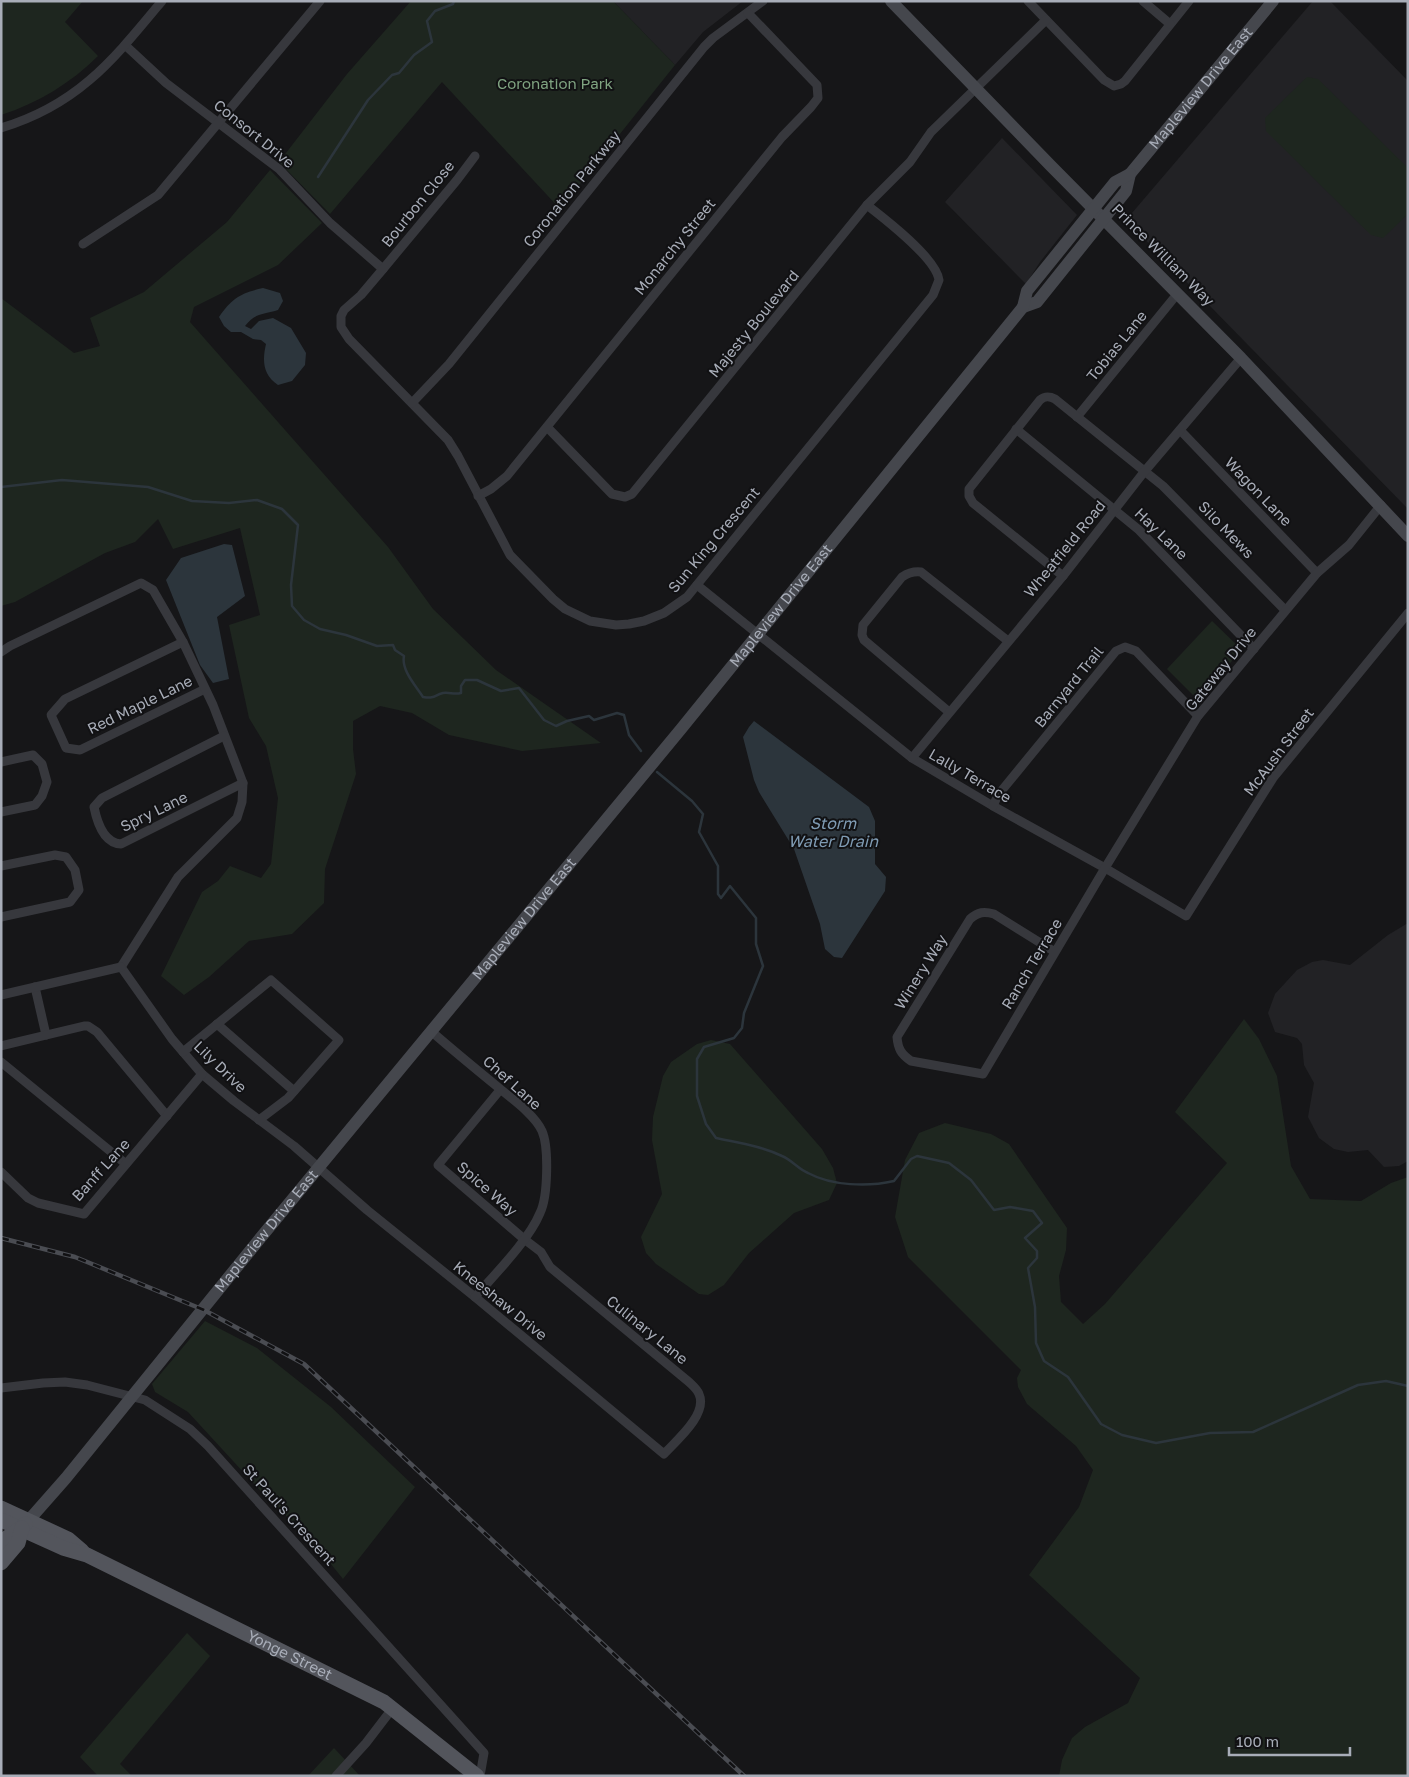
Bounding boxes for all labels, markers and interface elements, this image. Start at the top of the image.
street label: Mapleview Drive East [1145,23,1256,152]
park label: Coronation Park [497,74,613,92]
street label: Consort Drive [211,95,299,171]
street label: Coronation Parkway [519,126,624,250]
street label: Bourbon Close [377,156,458,250]
street label: Monarchy Street [630,194,719,298]
street label: Prince William Way [1109,199,1219,310]
street label: Majesty Boulevard [704,266,802,381]
street label: Tobias Lane [1082,306,1150,384]
street label: Wagon Lane [1221,453,1296,530]
street label: Sun King Crescent [664,483,763,596]
street label: Wheatfield Road [1020,496,1109,600]
street label: Silo Mews [1195,497,1258,562]
street label: Hay Lane [1131,504,1192,563]
street label: Mapleview Drive East [725,540,835,670]
street label: Gateway Drive [1181,623,1260,714]
street label: Barnyard Trail [1030,642,1107,731]
street label: Red Maple Lane [84,671,195,737]
street label: McAush Street [1239,704,1317,799]
street label: Lally Terrace [926,744,1015,806]
street label: Spry Lane [117,787,190,835]
water label: Storm Water Drain [788,813,879,851]
street label: Mapleview Drive East [468,853,579,983]
street label: Ranch Terrace [997,915,1065,1012]
street label: Winery Way [890,930,951,1012]
street label: Lily Drive [191,1037,251,1096]
street label: Chef Lane [480,1051,546,1113]
street label: Banff Lane [68,1134,133,1204]
street label: Spice Way [454,1157,522,1220]
street label: Mapleview Drive East [210,1166,321,1295]
street label: Kneeshaw Drive [450,1257,551,1344]
street label: Culinary Lane [603,1291,692,1368]
street label: St Paul's Crescent [240,1460,340,1569]
street label: Yonge Street [244,1626,336,1683]
scale bar [1229,1724,1350,1756]
text: 100 m [1236,1732,1279,1750]

